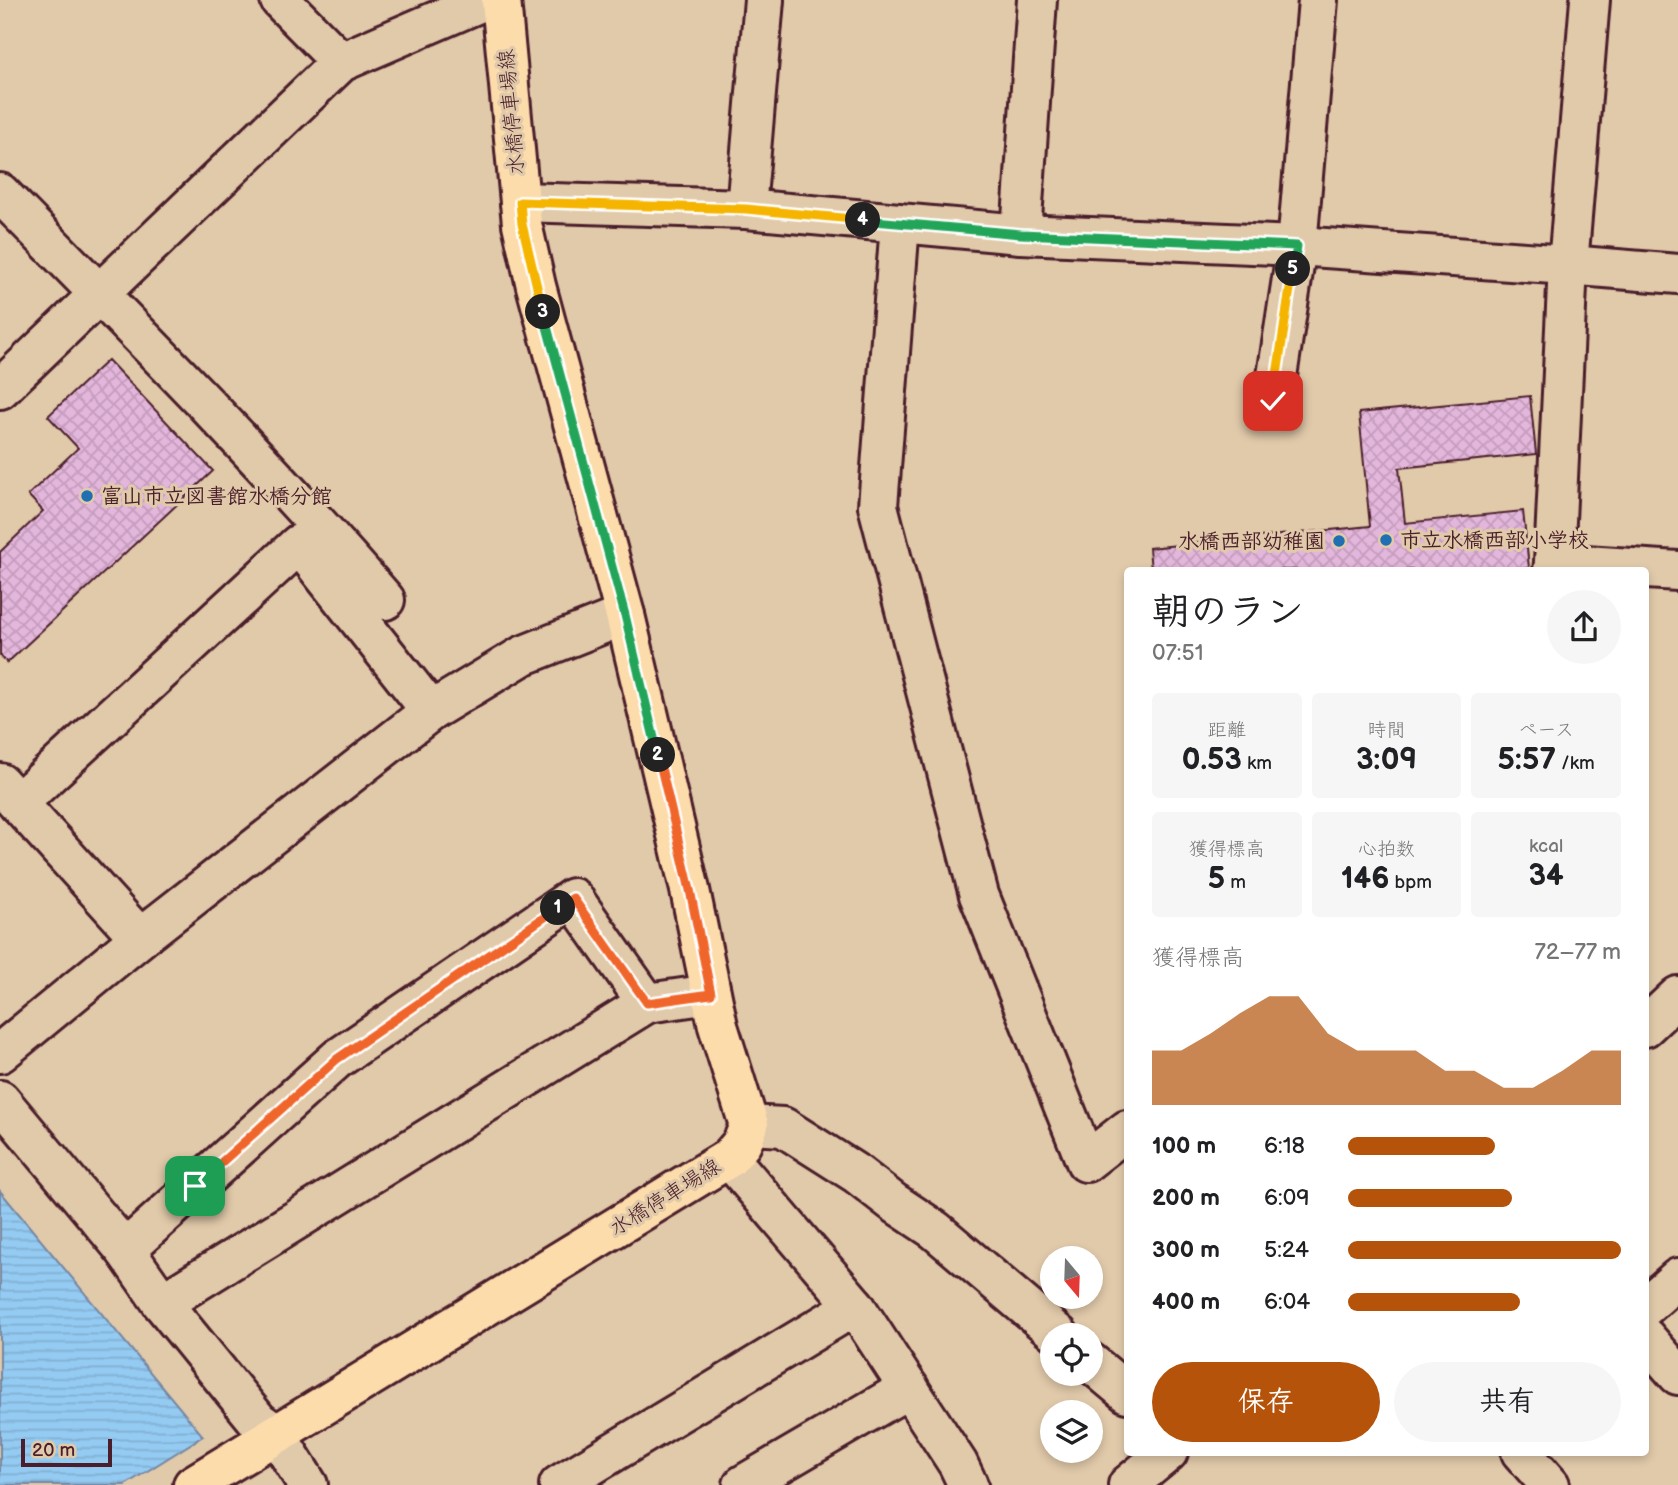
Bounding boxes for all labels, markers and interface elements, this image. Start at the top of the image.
street label: 水橋停車場線 [494,48,529,176]
pin: 4 [846,202,880,238]
text: 4 [857,208,868,231]
pin: 5 [1276,252,1310,286]
text: 5 [1287,257,1298,280]
pin: 3 [526,294,560,330]
text: 3 [537,300,548,323]
pin [1243,371,1303,431]
icon: check [1254,382,1292,420]
place label: 富山市立図書館水橋分館 [101,484,332,509]
marker: 富山市立図書館水橋分館 [79,488,95,504]
place label: 市立水橋西部小学校 [1400,528,1589,553]
place label: 水橋西部幼稚園 [1178,529,1325,554]
marker: 市立水橋西部小学校 [1378,532,1394,548]
marker: 水橋西部幼稚園 [1331,533,1347,549]
text: 朝のラン [1152,590,1304,635]
button: share [1547,590,1621,664]
text: 07:51 [1152,639,1204,667]
text: 距離 [1208,719,1246,742]
text: 時間 [1367,719,1406,742]
text: ペース [1518,719,1574,742]
pin: 2 [640,738,676,772]
text: 0.53 [1182,742,1242,778]
text: 3:09 [1356,742,1417,778]
text: 5:57 [1498,742,1556,778]
text: 2 [652,743,663,766]
text: km [1242,752,1272,775]
text: /km [1556,752,1595,775]
text: kcal [1529,835,1563,858]
text: 獲得標高 [1189,838,1265,861]
text: 心拍数 [1358,838,1415,861]
text: 34 [1529,858,1564,894]
text: 5 [1208,861,1225,897]
text: 146 [1341,861,1389,897]
text: m [1225,871,1246,894]
text: bpm [1389,871,1432,894]
pin: 1 [540,890,576,926]
text: 1 [554,896,562,919]
text: 72–77 m [1535,938,1621,966]
text: 獲得標高 [1152,944,1244,972]
text: 100 m [1152,1132,1216,1160]
text: 6:18 [1264,1132,1305,1160]
street label: 水橋停車場線 [605,1153,725,1241]
pin [165,1156,225,1216]
icon: arrive [176,1167,214,1205]
text: 200 m [1152,1184,1220,1212]
text: 6:09 [1264,1184,1310,1212]
text: 300 m [1152,1236,1220,1264]
text: 5:24 [1264,1236,1309,1264]
north arrow [1040,1246,1102,1309]
map controls [1040,1246,1103,1463]
text: 400 m [1152,1288,1220,1316]
text: 6:04 [1264,1288,1310,1316]
button: locate [1040,1323,1103,1386]
button: 保存 [1152,1362,1380,1442]
button: 共有 [1394,1362,1621,1442]
button: layers [1040,1400,1103,1463]
scale bar [21,1436,112,1468]
text: 20 m [32,1439,75,1462]

